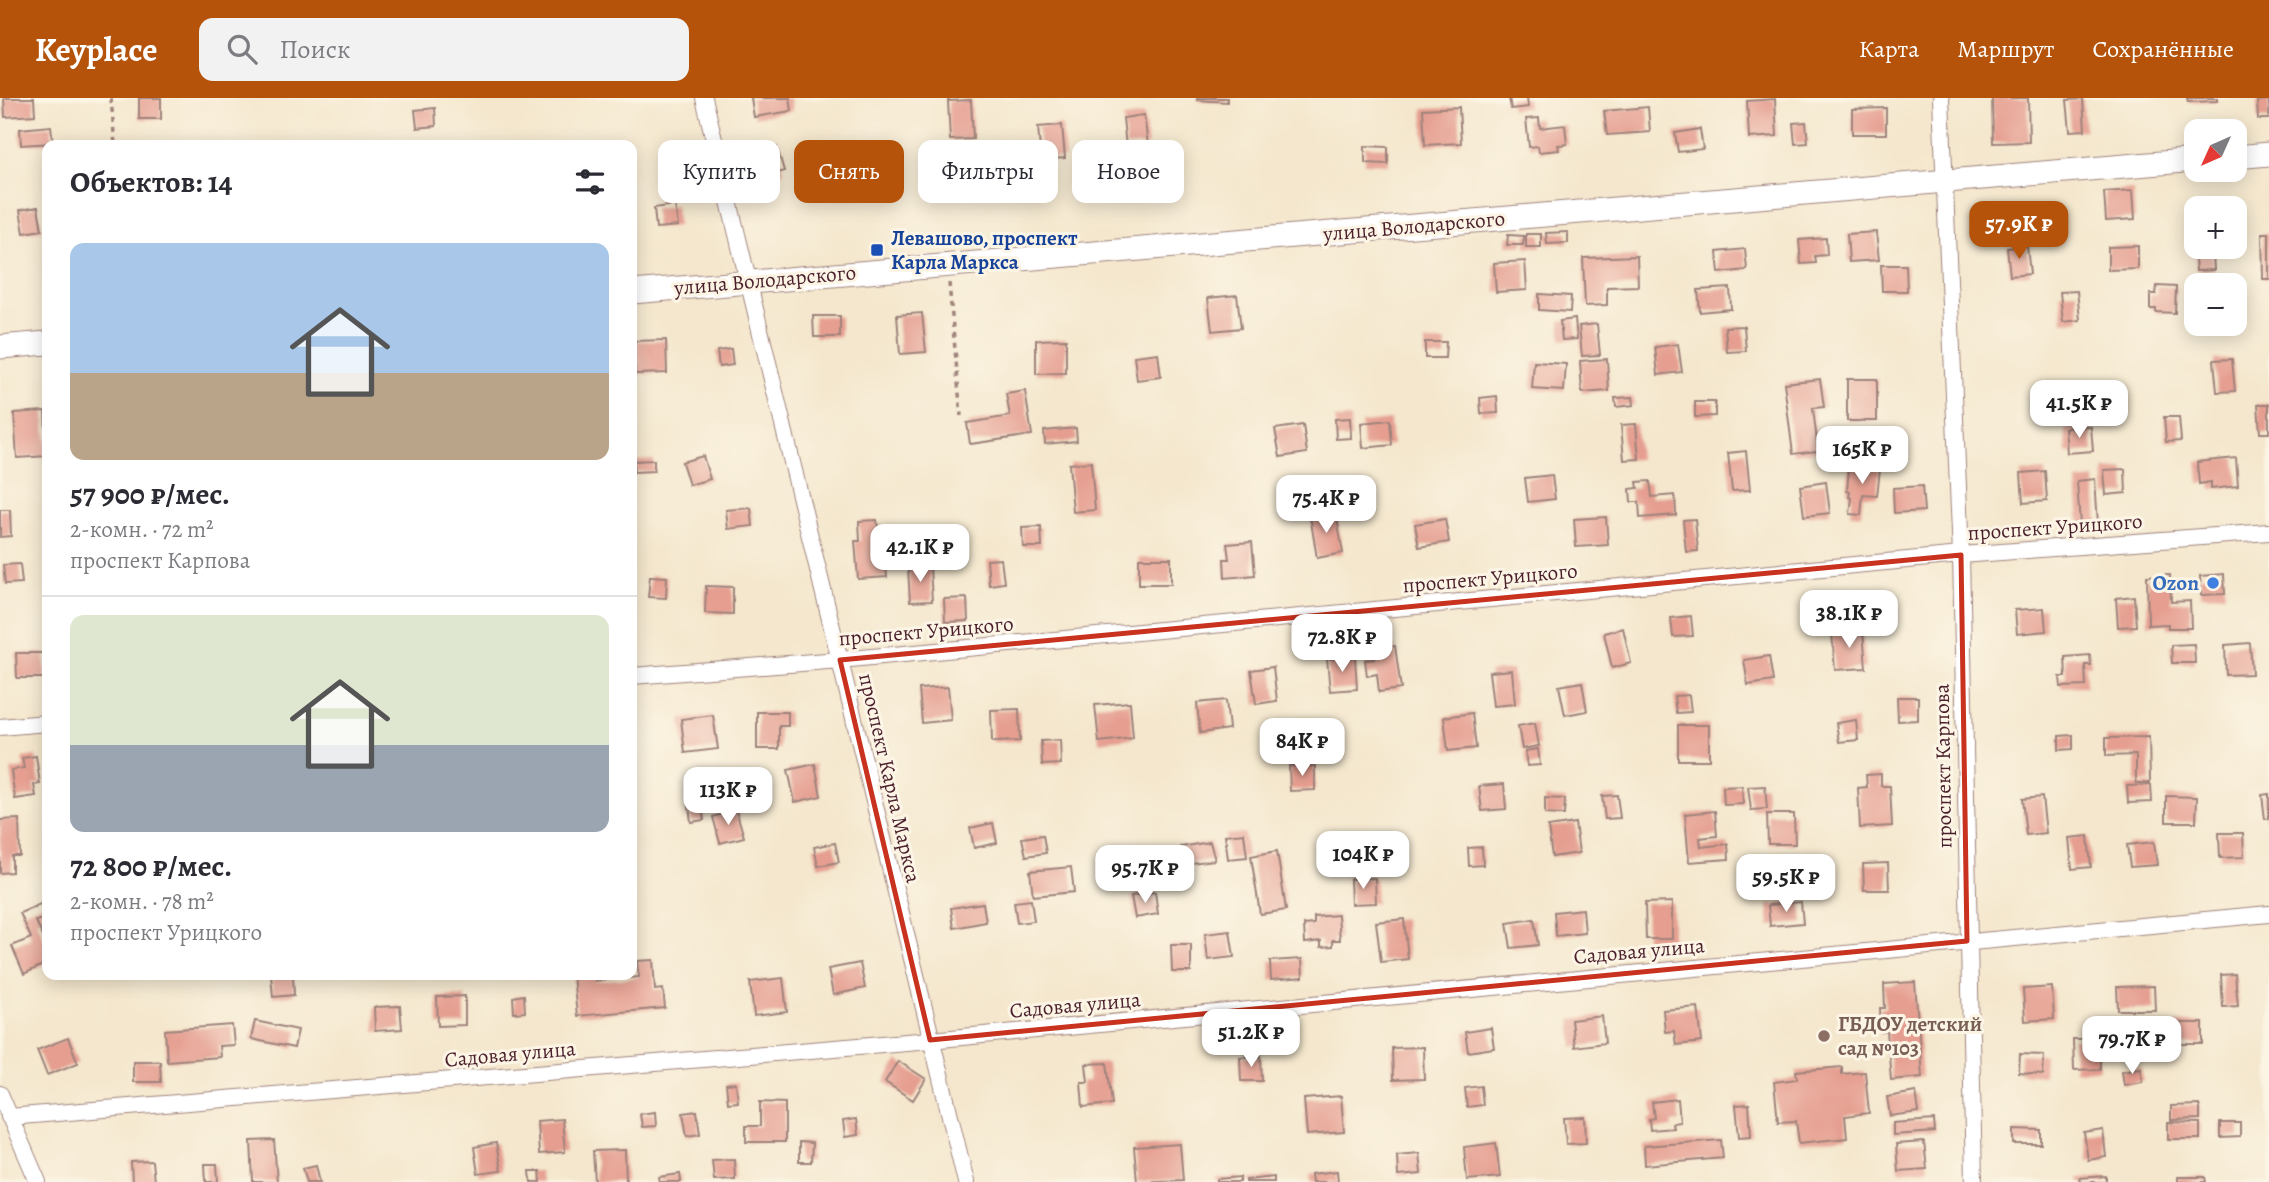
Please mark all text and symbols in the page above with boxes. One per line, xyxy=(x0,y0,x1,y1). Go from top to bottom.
search box xyxy=(199,18,689,81)
text: Keyplace xyxy=(35,27,157,72)
icon: search xyxy=(223,30,261,68)
text: Поиск xyxy=(279,32,351,67)
text: Карта xyxy=(1859,33,1919,65)
text: Маршрут xyxy=(1957,33,2055,65)
text: Сохранённые xyxy=(2093,33,2234,65)
north arrow xyxy=(2184,119,2247,182)
map controls xyxy=(2184,119,2247,336)
chip: Купить xyxy=(658,140,780,203)
chip: Снять xyxy=(794,140,904,203)
chip: Фильтры xyxy=(918,140,1058,203)
chip: Новое xyxy=(1072,140,1184,203)
text: Объектов: 14 xyxy=(70,162,232,202)
icon: filters xyxy=(571,163,609,201)
button: + xyxy=(2184,196,2247,259)
pin: 57.9K ₽ xyxy=(1954,202,2084,261)
street label: улица Володарского xyxy=(1321,204,1506,248)
text: 57.9K ₽ xyxy=(1985,208,2053,239)
place label: Левашово, проспект Карла Маркса xyxy=(891,224,1078,276)
marker: Левашово, проспект Карла Маркса xyxy=(869,242,885,258)
street label: улица Володарского xyxy=(672,258,857,302)
button: − xyxy=(2184,273,2247,336)
icon: home xyxy=(277,289,403,415)
pin: 41.5K ₽ xyxy=(2014,380,2144,440)
text: 41.5K ₽ xyxy=(2046,387,2112,418)
pin: 165K ₽ xyxy=(1805,426,1919,486)
text: 165K ₽ xyxy=(1832,433,1892,464)
text: 57 900 ₽/мес. xyxy=(70,474,230,514)
pin: 75.4K ₽ xyxy=(1261,476,1391,535)
text: 75.4K ₽ xyxy=(1292,482,1360,513)
street label: проспект Урицкого xyxy=(1967,507,2143,547)
text: 2-комн. · 72 m² xyxy=(70,514,214,545)
pin: 42.1K ₽ xyxy=(855,524,985,584)
text: 42.1K ₽ xyxy=(886,531,954,562)
text: проспект Карпова xyxy=(70,545,250,576)
street label: проспект Урицкого xyxy=(1401,556,1579,600)
place label: Ozon xyxy=(2153,569,2199,597)
marker: Ozon xyxy=(2205,575,2221,591)
pin: 38.1K ₽ xyxy=(1784,590,1914,650)
text: 38.1K ₽ xyxy=(1816,597,1882,628)
street label: проспект Урицкого xyxy=(837,609,1015,653)
pin: 72.8K ₽ xyxy=(1277,614,1407,674)
text: 72.8K ₽ xyxy=(1307,621,1377,652)
icon: home xyxy=(277,661,403,787)
street label: проспект Карла Маркса xyxy=(852,671,928,886)
street label: проспект Карпова xyxy=(1928,683,1958,849)
pin: 84K ₽ xyxy=(1253,718,1351,778)
text: 84K ₽ xyxy=(1276,725,1328,756)
pin: 113K ₽ xyxy=(671,768,785,827)
text: 113K ₽ xyxy=(699,774,757,805)
pin: 104K ₽ xyxy=(1306,832,1420,891)
text: 104K ₽ xyxy=(1332,838,1394,869)
text: 72 800 ₽/мес. xyxy=(70,846,232,886)
pin: 95.7K ₽ xyxy=(1080,846,1210,905)
text: 95.7K ₽ xyxy=(1111,852,1179,883)
pin: 59.5K ₽ xyxy=(1721,854,1851,914)
text: 59.5K ₽ xyxy=(1752,861,1820,892)
text: 2-комн. · 78 m² xyxy=(70,886,214,917)
text: проспект Урицкого xyxy=(70,917,262,948)
street label: Садовая улица xyxy=(1572,931,1706,971)
street label: Садовая улица xyxy=(1008,985,1142,1025)
pin: 51.2K ₽ xyxy=(1186,1010,1316,1069)
place label: ГБДОУ детский сад №103 xyxy=(1838,1010,1982,1062)
text: 51.2K ₽ xyxy=(1218,1016,1284,1047)
pin: 79.7K ₽ xyxy=(2067,1016,2197,1076)
text: 79.7K ₽ xyxy=(2098,1023,2166,1054)
marker: ГБДОУ детский сад №103 xyxy=(1816,1028,1832,1044)
street label: Садовая улица xyxy=(443,1034,577,1074)

